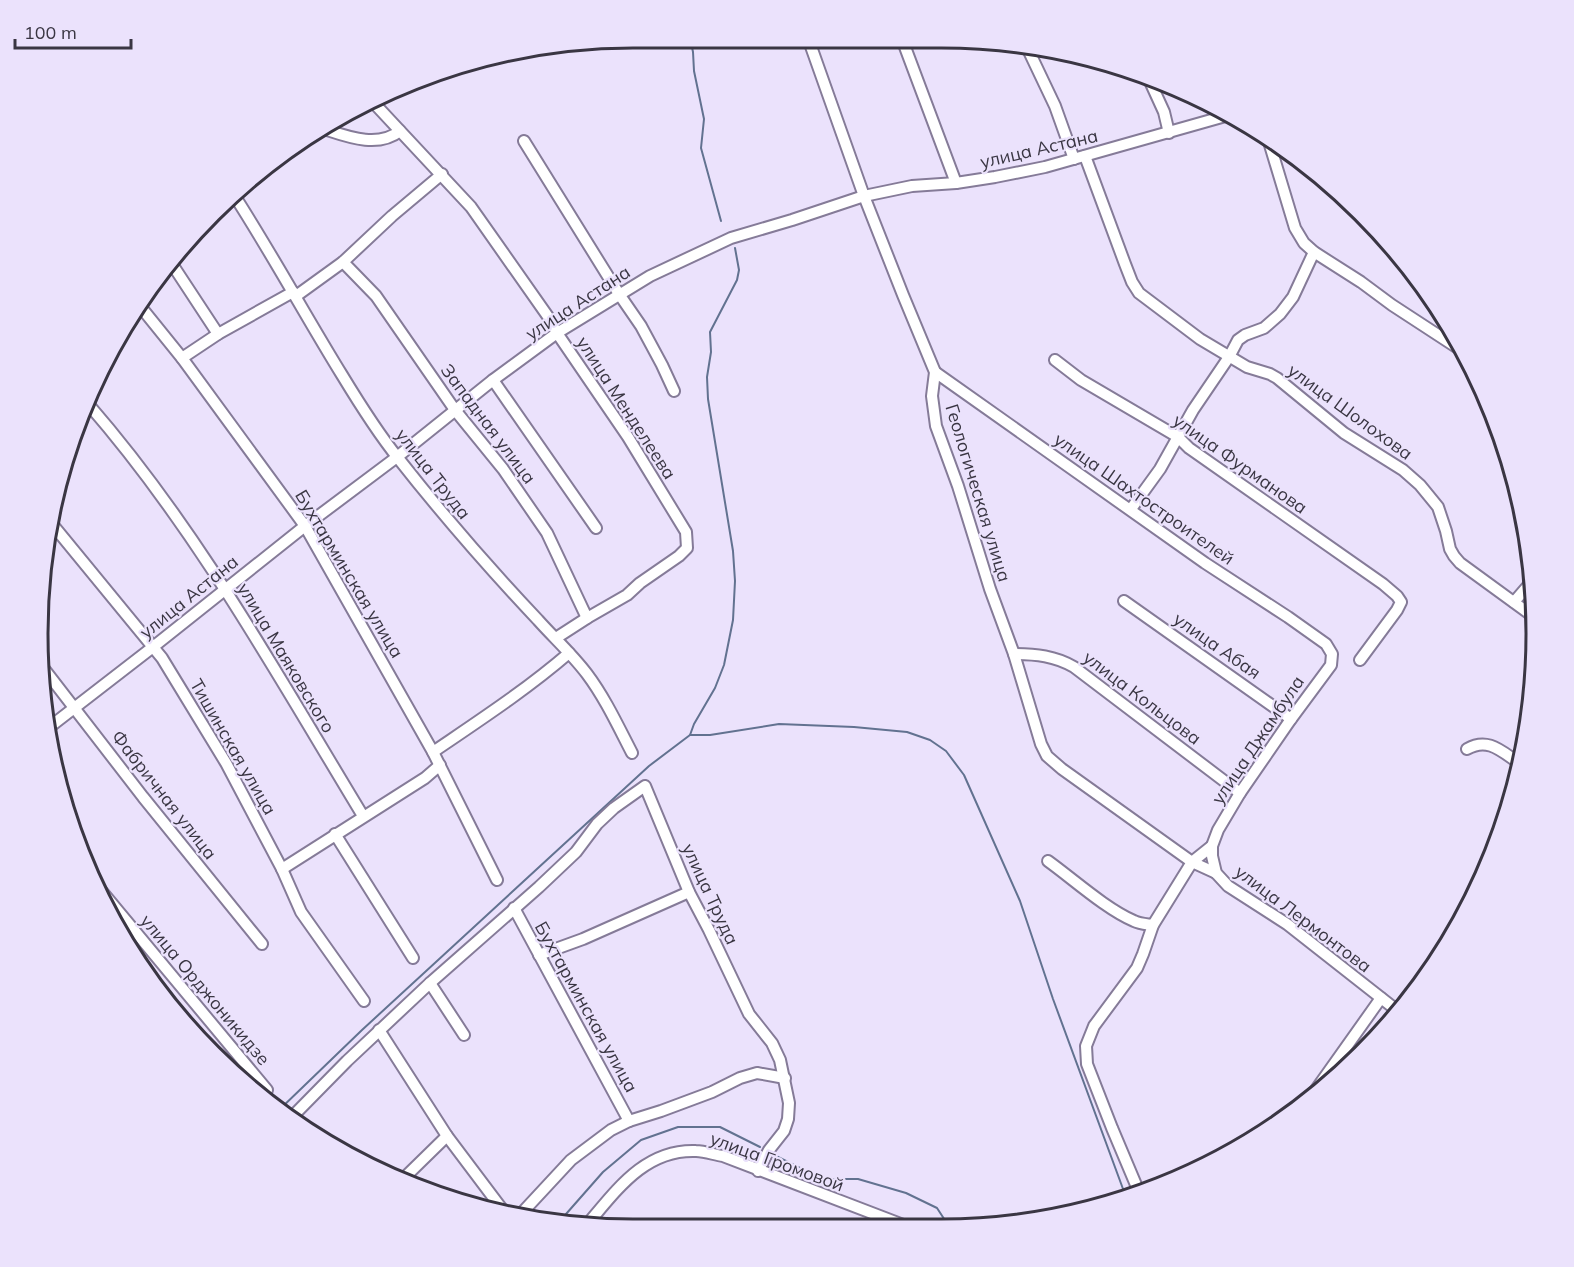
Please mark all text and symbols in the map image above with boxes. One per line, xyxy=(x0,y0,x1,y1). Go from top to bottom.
scale bar xyxy=(15,12,130,50)
text: 100 m xyxy=(24,21,77,44)
street label: улица Астана xyxy=(978,124,1100,173)
street label: улица Астана xyxy=(521,260,634,345)
street label: улица Менделеева xyxy=(572,332,681,484)
street label: Западная улица xyxy=(436,359,541,488)
street label: улица Шолохова xyxy=(1283,359,1417,465)
street label: Геологическая улица xyxy=(940,401,1016,585)
street label: улица Фурманова xyxy=(1169,409,1312,519)
street label: улица Труда xyxy=(391,424,476,524)
street label: улица Шахтостроителей xyxy=(1050,428,1239,570)
street label: Бухтарминская улица xyxy=(290,485,409,662)
street label: улица Астана xyxy=(135,550,243,643)
street label: улица Маяковского xyxy=(232,578,340,737)
street label: улица Абая xyxy=(1169,607,1265,684)
street label: улица Кольцова xyxy=(1079,646,1206,750)
street label: улица Джамбула xyxy=(1206,671,1309,808)
street label: Тишинская улица xyxy=(185,675,282,819)
street label: Фабричная улица xyxy=(107,725,222,864)
street label: улица Труда xyxy=(677,840,744,948)
street label: улица Лермонтова xyxy=(1231,860,1376,977)
street label: улица Орджоникидзе xyxy=(136,910,275,1070)
street label: Бухтарминская улица xyxy=(530,917,643,1096)
street label: улица Громовой xyxy=(707,1127,847,1196)

